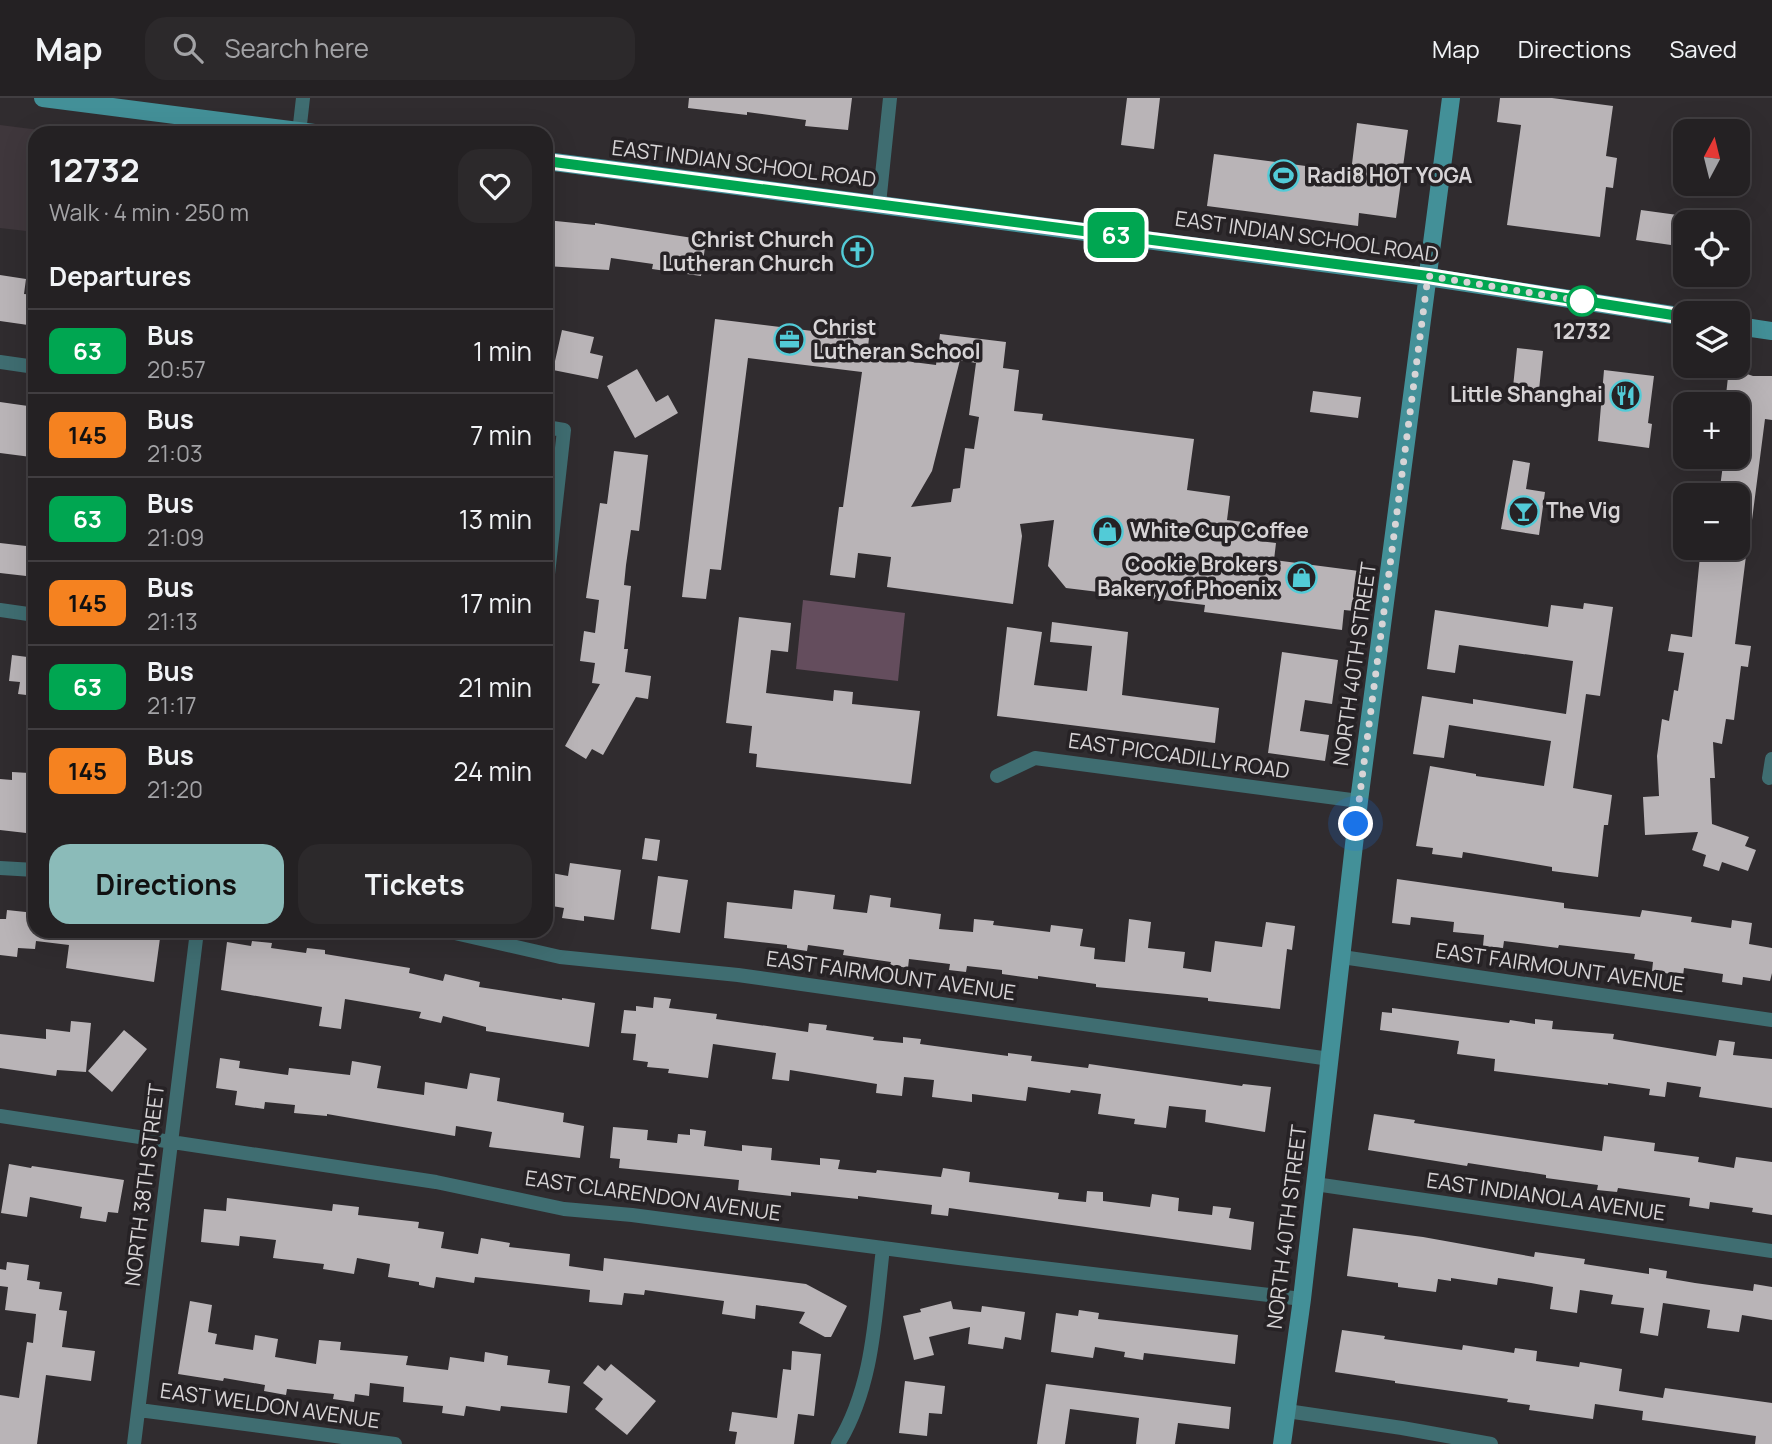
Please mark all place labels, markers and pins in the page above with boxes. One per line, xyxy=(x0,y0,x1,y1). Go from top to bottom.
sports icon: Radi8 HOT YOGA xyxy=(1267,159,1301,193)
place label: Radi8 HOT YOGA xyxy=(1307,161,1472,189)
place label: Christ Church Lutheran Church xyxy=(662,225,834,277)
church icon: Christ Church Lutheran Church xyxy=(840,235,874,269)
marker: 12732 xyxy=(1567,286,1597,316)
place label: Christ Lutheran School xyxy=(813,313,981,365)
place label: 12732 xyxy=(1553,317,1611,345)
office icon: Christ Lutheran School xyxy=(773,323,807,357)
restaurant icon: Little Shanghai xyxy=(1609,378,1643,412)
place label: Little Shanghai xyxy=(1450,380,1603,408)
bar icon: The Vig xyxy=(1506,494,1540,528)
place label: The Vig xyxy=(1546,496,1621,524)
shop icon: White Cup Coffee xyxy=(1090,514,1124,548)
place label: White Cup Coffee xyxy=(1130,516,1309,544)
place label: Cookie Brokers Bakery of Phoenix xyxy=(1097,550,1278,602)
shop icon: Cookie Brokers Bakery of Phoenix xyxy=(1284,560,1318,594)

